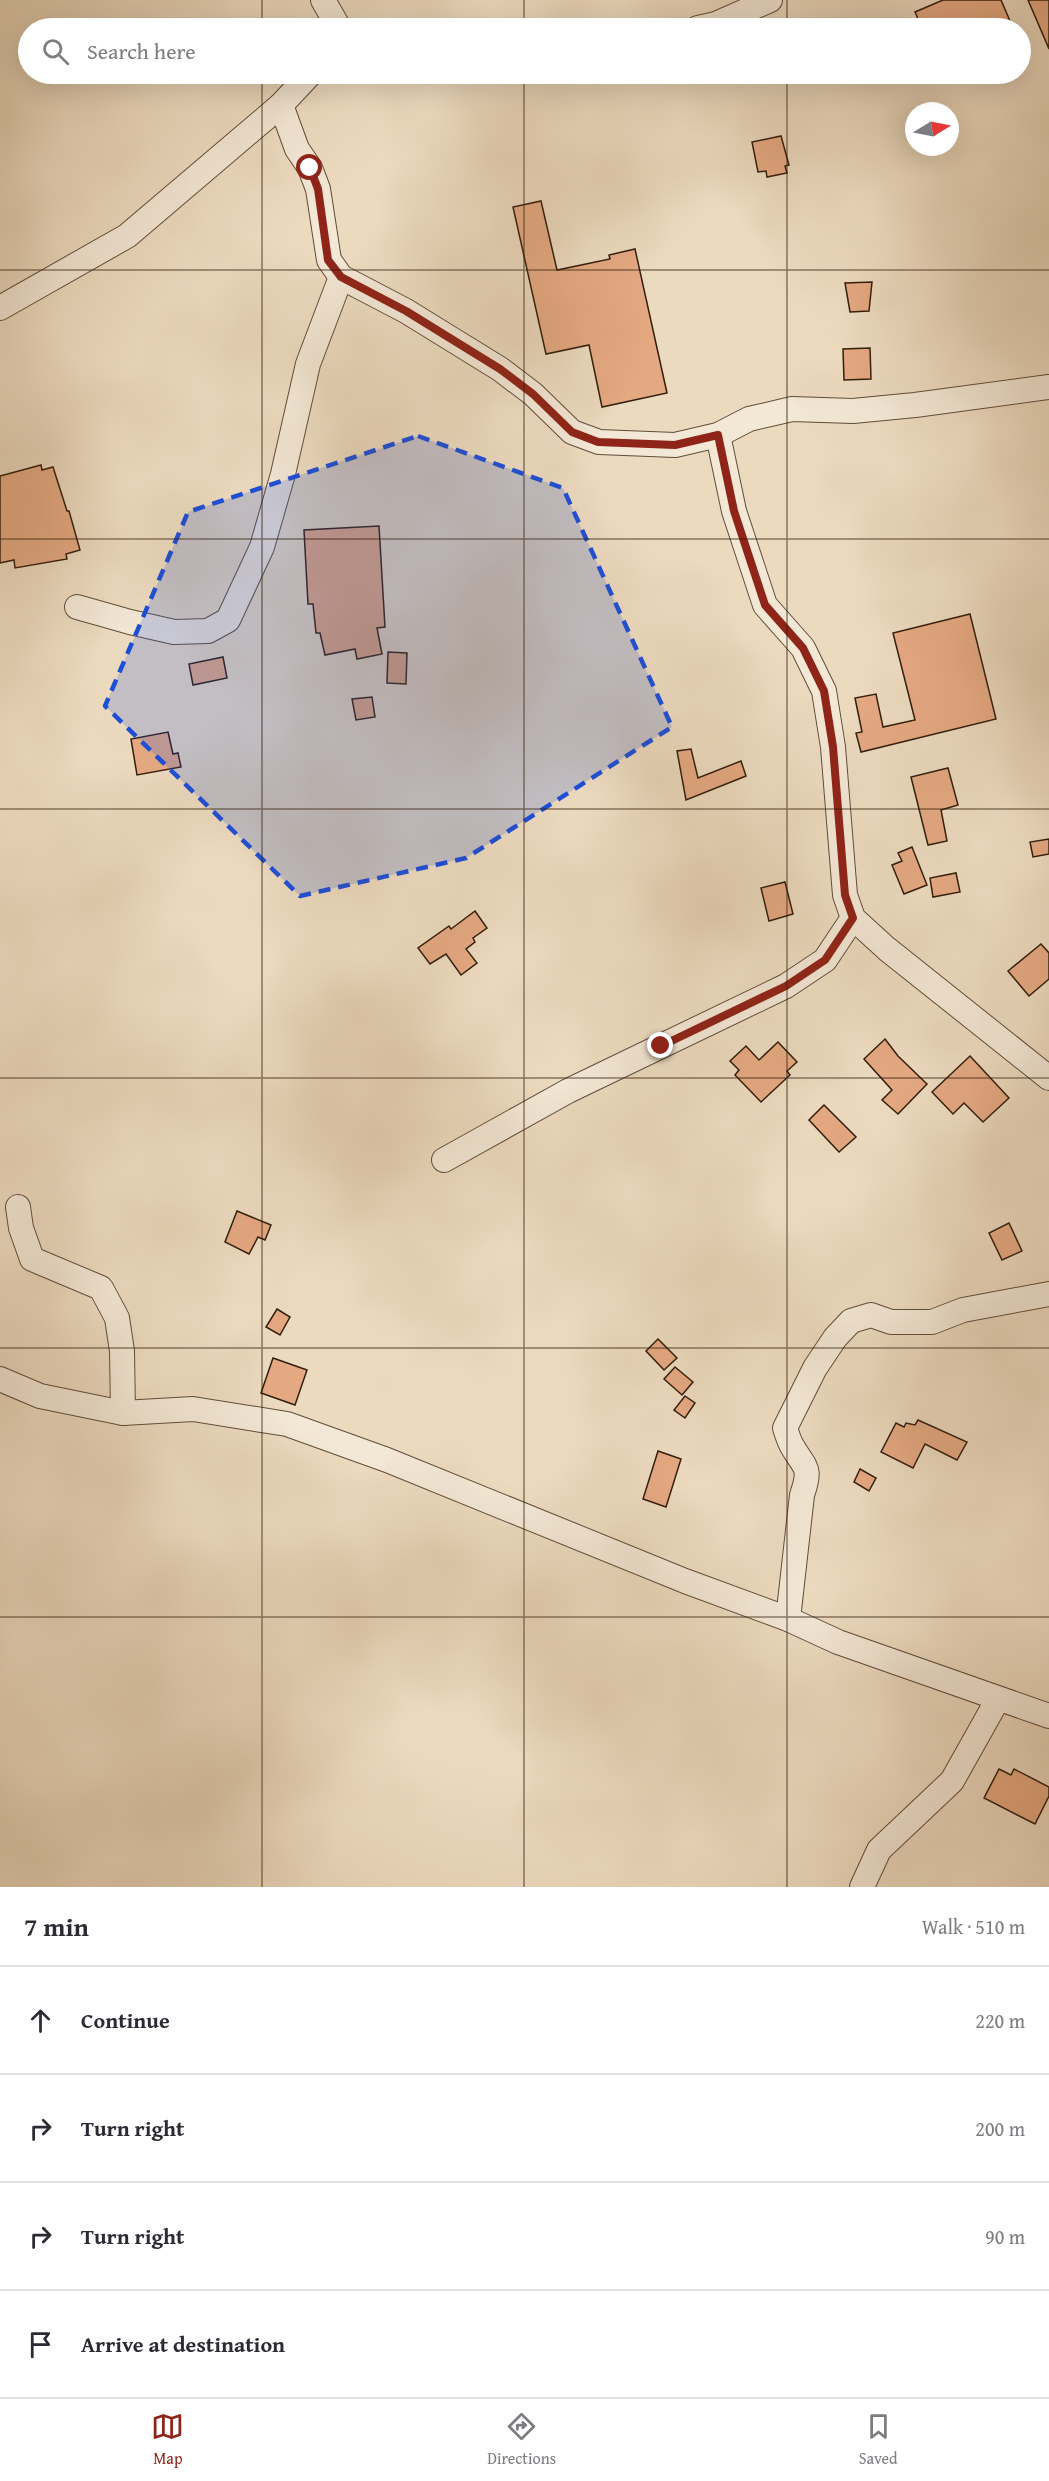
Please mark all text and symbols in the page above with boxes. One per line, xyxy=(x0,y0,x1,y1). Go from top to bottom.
search box xyxy=(18,18,1031,84)
icon: search xyxy=(39,35,72,68)
text: Search here xyxy=(87,35,196,67)
north arrow xyxy=(905,102,959,156)
route start xyxy=(296,154,322,180)
route end xyxy=(647,1032,673,1058)
text: 7 min xyxy=(24,1907,89,1946)
text: Walk · 510 m xyxy=(922,1912,1025,1941)
icon: ahead xyxy=(24,2004,57,2037)
text: Continue xyxy=(81,2004,170,2036)
text: 220 m xyxy=(975,2006,1025,2035)
icon: right xyxy=(24,2112,57,2145)
text: Turn right xyxy=(81,2112,184,2144)
text: 200 m xyxy=(975,2114,1025,2143)
icon: right xyxy=(24,2220,57,2253)
text: Turn right xyxy=(81,2220,184,2252)
text: 90 m xyxy=(985,2222,1025,2251)
icon: arrive xyxy=(24,2328,57,2361)
text: Arrive at destination xyxy=(81,2328,285,2360)
tab: Map xyxy=(151,2410,184,2470)
tab: Directions xyxy=(487,2410,556,2470)
tab: Saved xyxy=(859,2410,898,2470)

